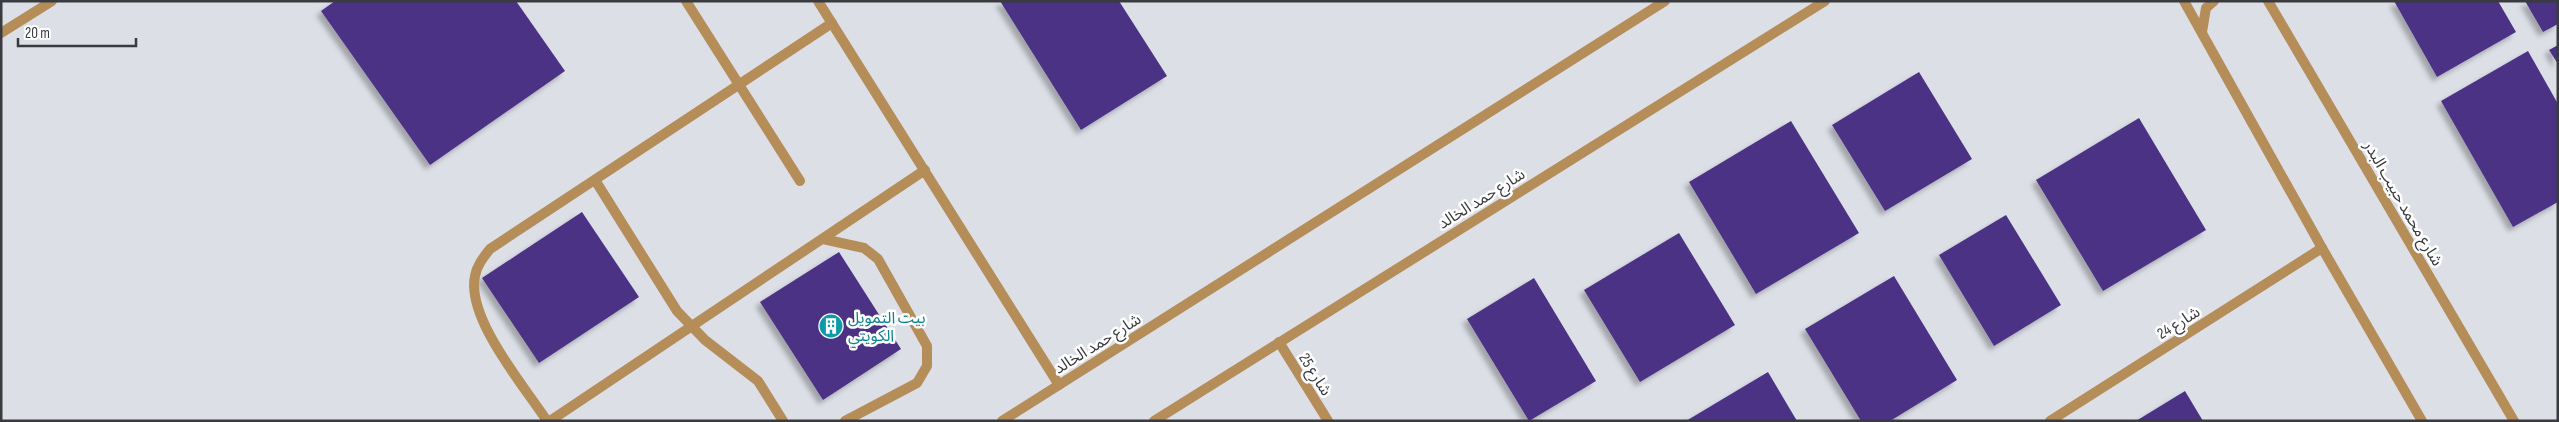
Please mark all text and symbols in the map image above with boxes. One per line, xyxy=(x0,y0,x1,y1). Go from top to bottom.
scale bar xyxy=(18,15,135,47)
text: 20 m xyxy=(25,24,50,43)
street label: شارع محمد حبيب البدر xyxy=(2357,137,2446,271)
street label: شارع حمد الخالد xyxy=(1435,165,1530,235)
street label: شارع 24 xyxy=(2154,303,2205,345)
place label: بيت التمويل الكويتي xyxy=(848,309,926,348)
street label: شارع حمد الخالد xyxy=(1051,310,1146,380)
building icon: بيت التمويل الكويتي xyxy=(818,313,844,339)
street label: شارع 25 xyxy=(1293,350,1335,401)

